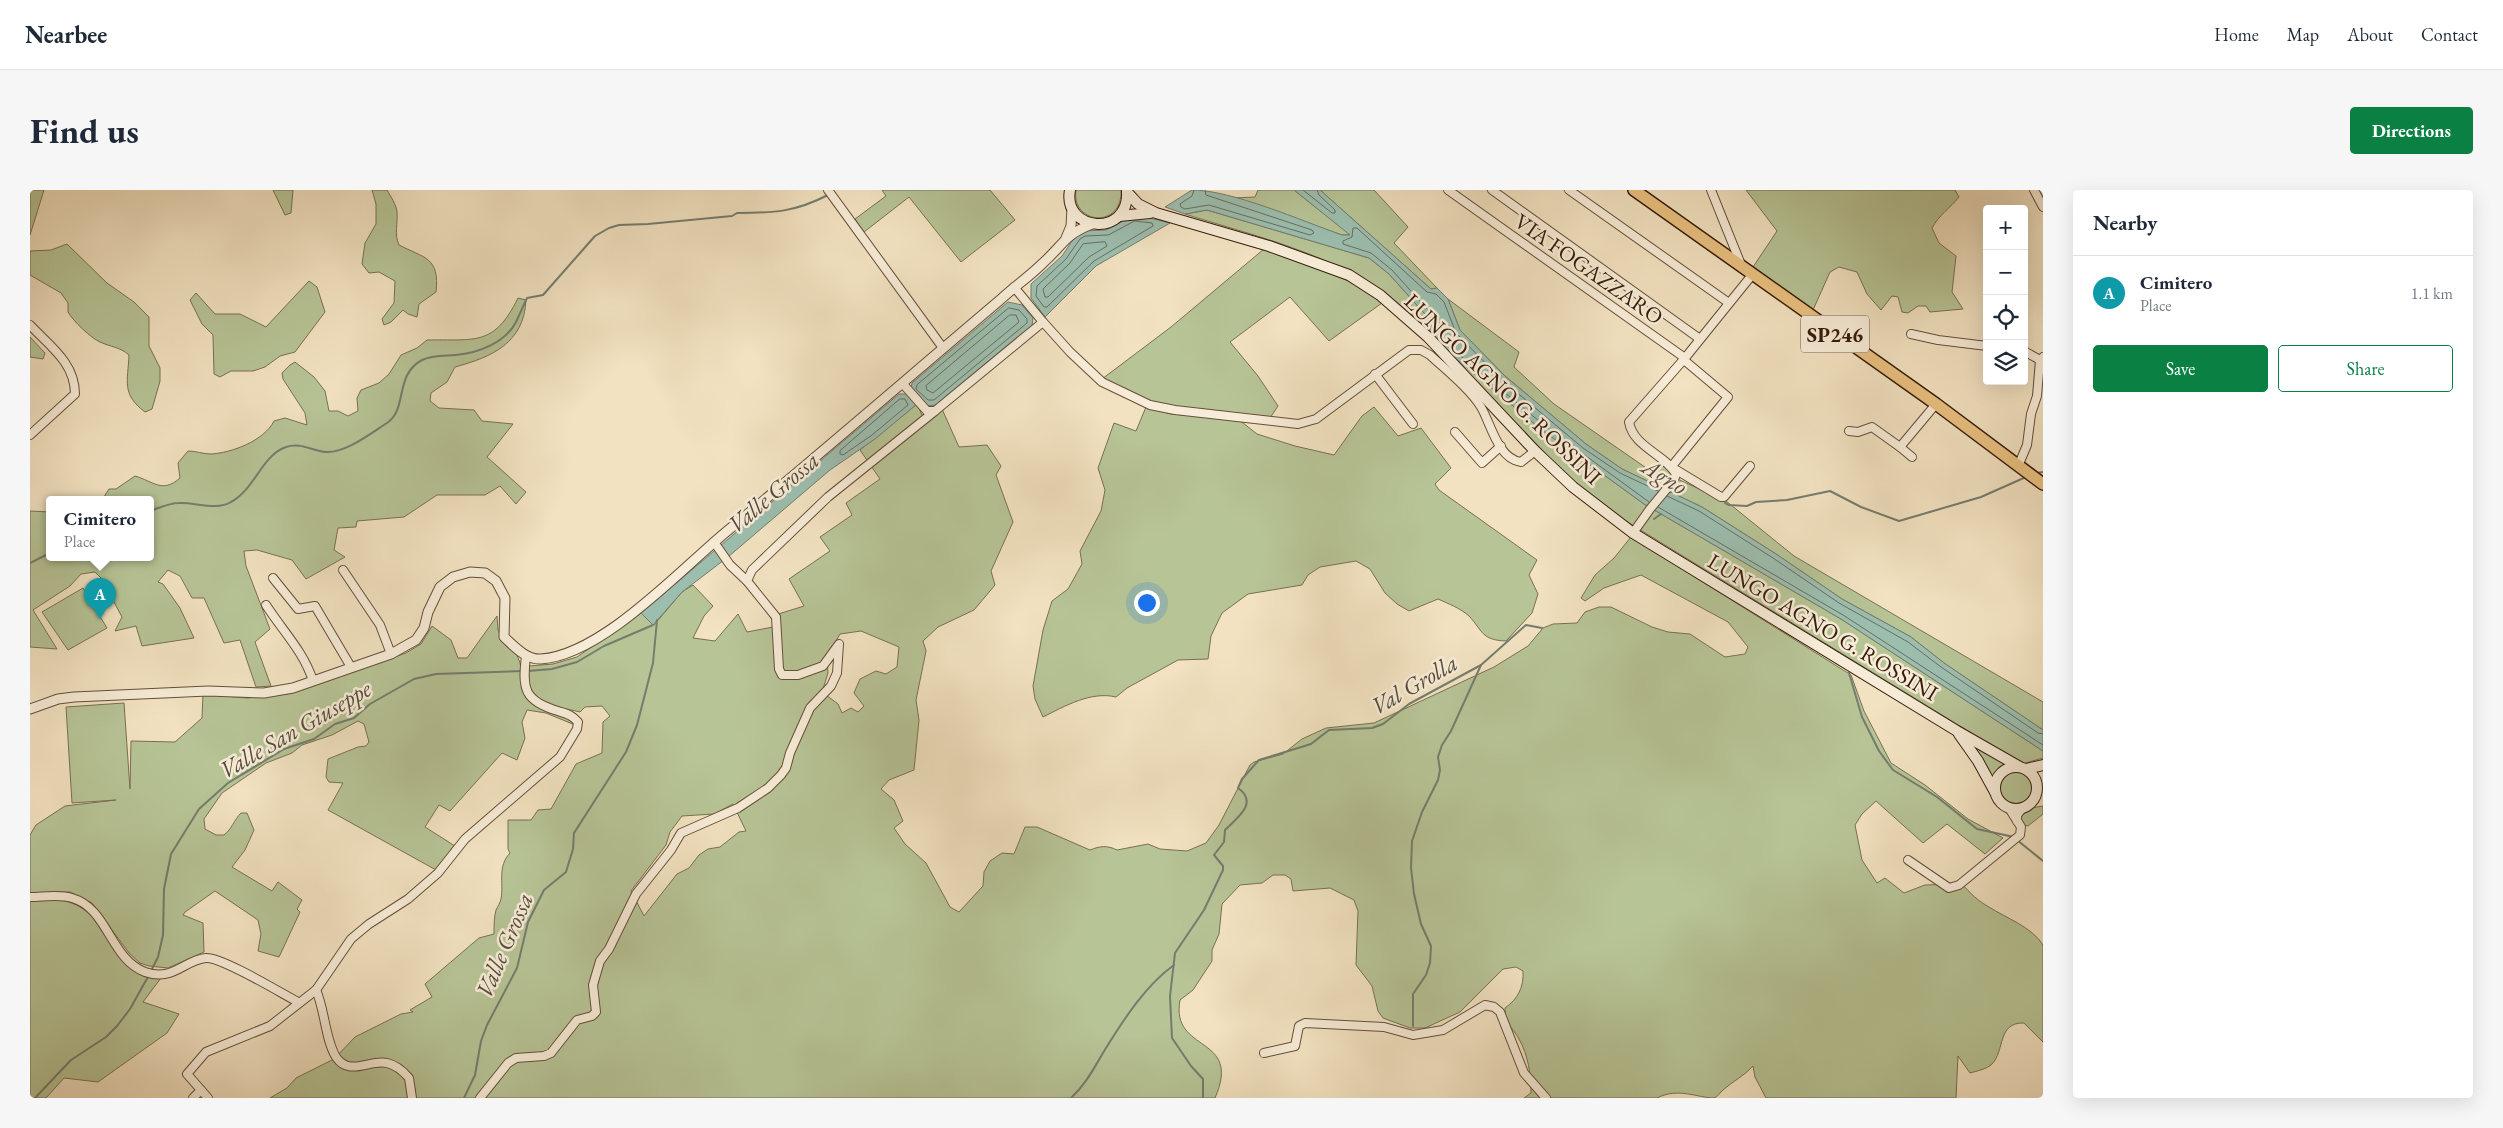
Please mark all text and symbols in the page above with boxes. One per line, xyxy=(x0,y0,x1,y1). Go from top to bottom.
text: Nearbee xyxy=(25,19,107,50)
text: Home xyxy=(2214,23,2259,46)
text: Map xyxy=(2287,23,2319,46)
text: About xyxy=(2347,23,2393,46)
text: Contact xyxy=(2421,23,2478,46)
button: Directions xyxy=(2350,107,2473,154)
text: Find us xyxy=(30,108,139,153)
map controls xyxy=(1983,205,2028,385)
button: + xyxy=(1983,205,2028,250)
street label: VIA FOGAZZARO xyxy=(1509,207,1669,331)
text: Nearby xyxy=(2093,209,2157,236)
button: − xyxy=(1983,250,2028,295)
text: Cimitero xyxy=(2140,270,2212,295)
text: A xyxy=(2103,283,2115,304)
text: 1.1 km xyxy=(2411,283,2453,304)
street label: LUNGO AGNO G. ROSSINI xyxy=(1398,287,1608,491)
button: locate xyxy=(1983,295,2028,340)
text: Place xyxy=(2140,295,2172,316)
road number: SP246 xyxy=(1801,316,1869,352)
button: layers xyxy=(1983,340,2028,385)
button: Save xyxy=(2093,345,2268,392)
button: Share xyxy=(2278,345,2453,392)
water label: Valle Grossa xyxy=(721,445,825,539)
water label: Agno xyxy=(1635,449,1693,502)
popup xyxy=(46,496,154,561)
text: Cimitero xyxy=(64,506,136,531)
text: Place xyxy=(64,531,95,552)
street label: LUNGO AGNO G. ROSSINI xyxy=(1702,547,1944,708)
pin: A xyxy=(84,578,116,619)
your location xyxy=(1134,590,1160,616)
water label: Val Grolla xyxy=(1365,647,1463,721)
water label: Valle San Giuseppe xyxy=(213,673,377,785)
water label: Valle Grossa xyxy=(468,888,540,1002)

